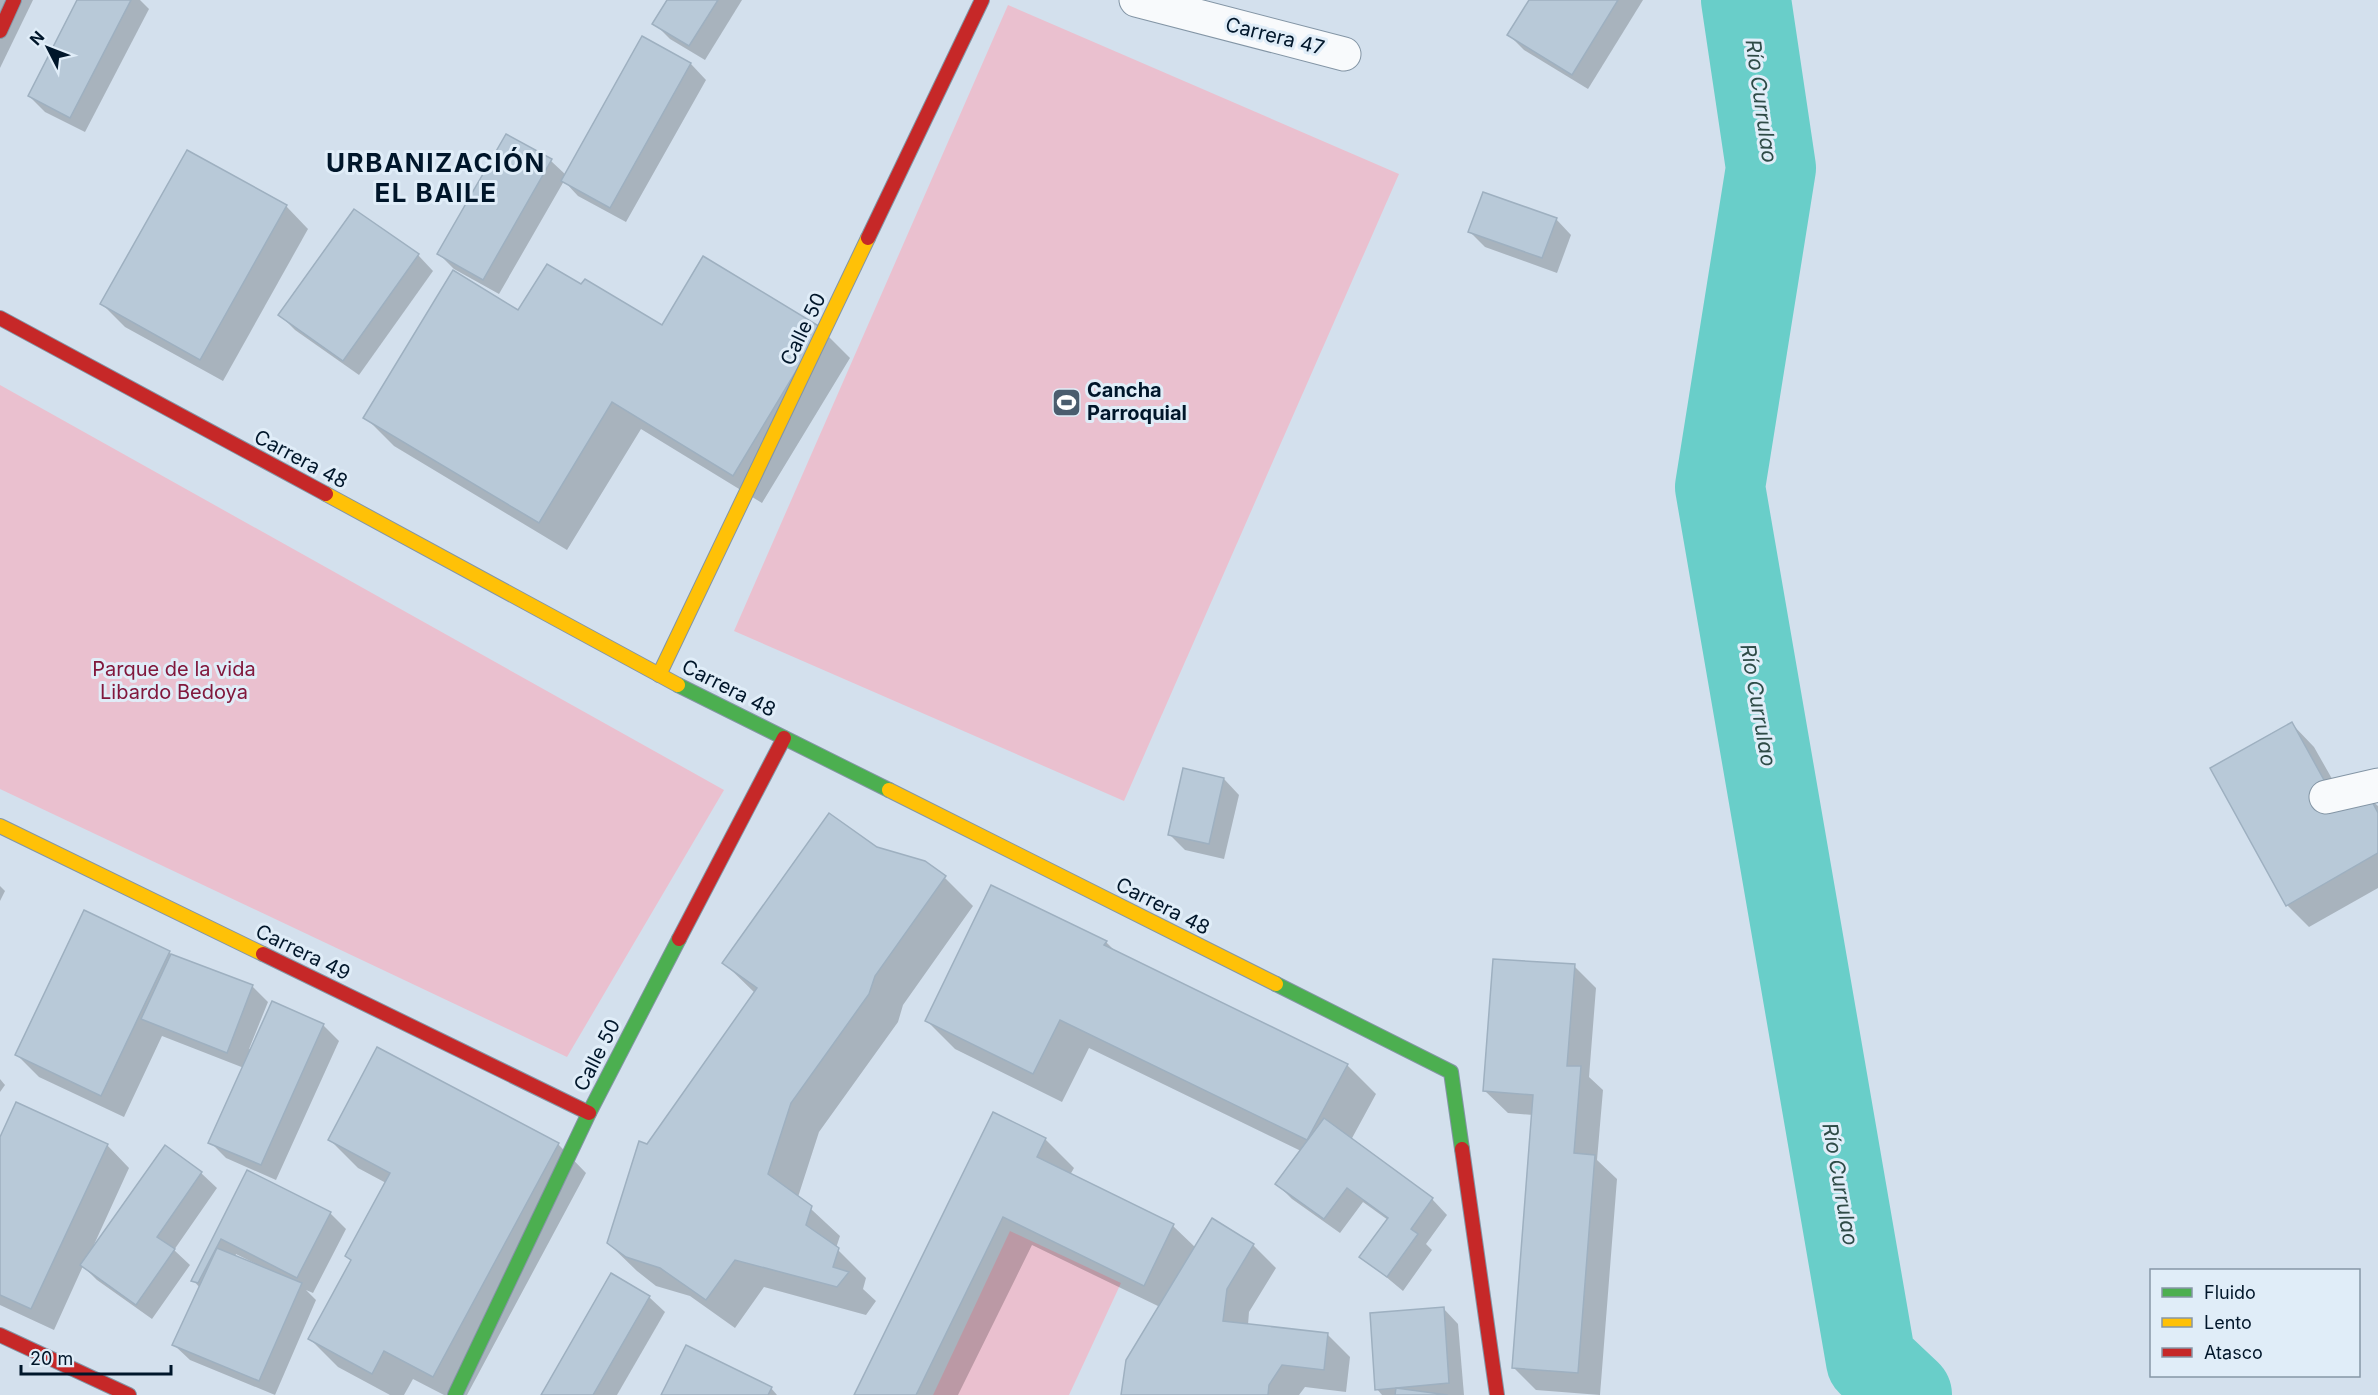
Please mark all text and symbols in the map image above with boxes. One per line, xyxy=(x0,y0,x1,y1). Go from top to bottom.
street label: Carrera 47 xyxy=(1223,12,1327,60)
north arrow xyxy=(18,18,78,78)
text: N xyxy=(25,27,48,49)
water label: Río Currulao xyxy=(1740,38,1783,164)
district label: URBANIZACIÓN EL BAILE xyxy=(326,147,546,208)
street label: Calle 50 xyxy=(775,289,831,369)
place label: Cancha Parroquial xyxy=(1087,378,1187,425)
sports icon: Cancha Parroquial xyxy=(1050,386,1082,418)
street label: Carrera 48 xyxy=(250,424,352,494)
water label: Río Currulao xyxy=(1735,642,1782,768)
street label: Carrera 48 xyxy=(678,654,780,722)
park label: Parque de la vida Libardo Bedoya xyxy=(92,657,256,704)
street label: Carrera 48 xyxy=(1112,872,1214,940)
street label: Carrera 49 xyxy=(252,919,354,985)
street label: Calle 50 xyxy=(569,1015,625,1095)
water label: Río Currulao xyxy=(1817,1121,1864,1247)
legend xyxy=(2150,1269,2360,1377)
text: Fluido xyxy=(2204,1282,2256,1303)
text: Lento xyxy=(2204,1312,2252,1333)
scale bar xyxy=(21,1338,171,1376)
text: Atasco xyxy=(2204,1342,2263,1363)
text: 20 m xyxy=(30,1348,73,1369)

